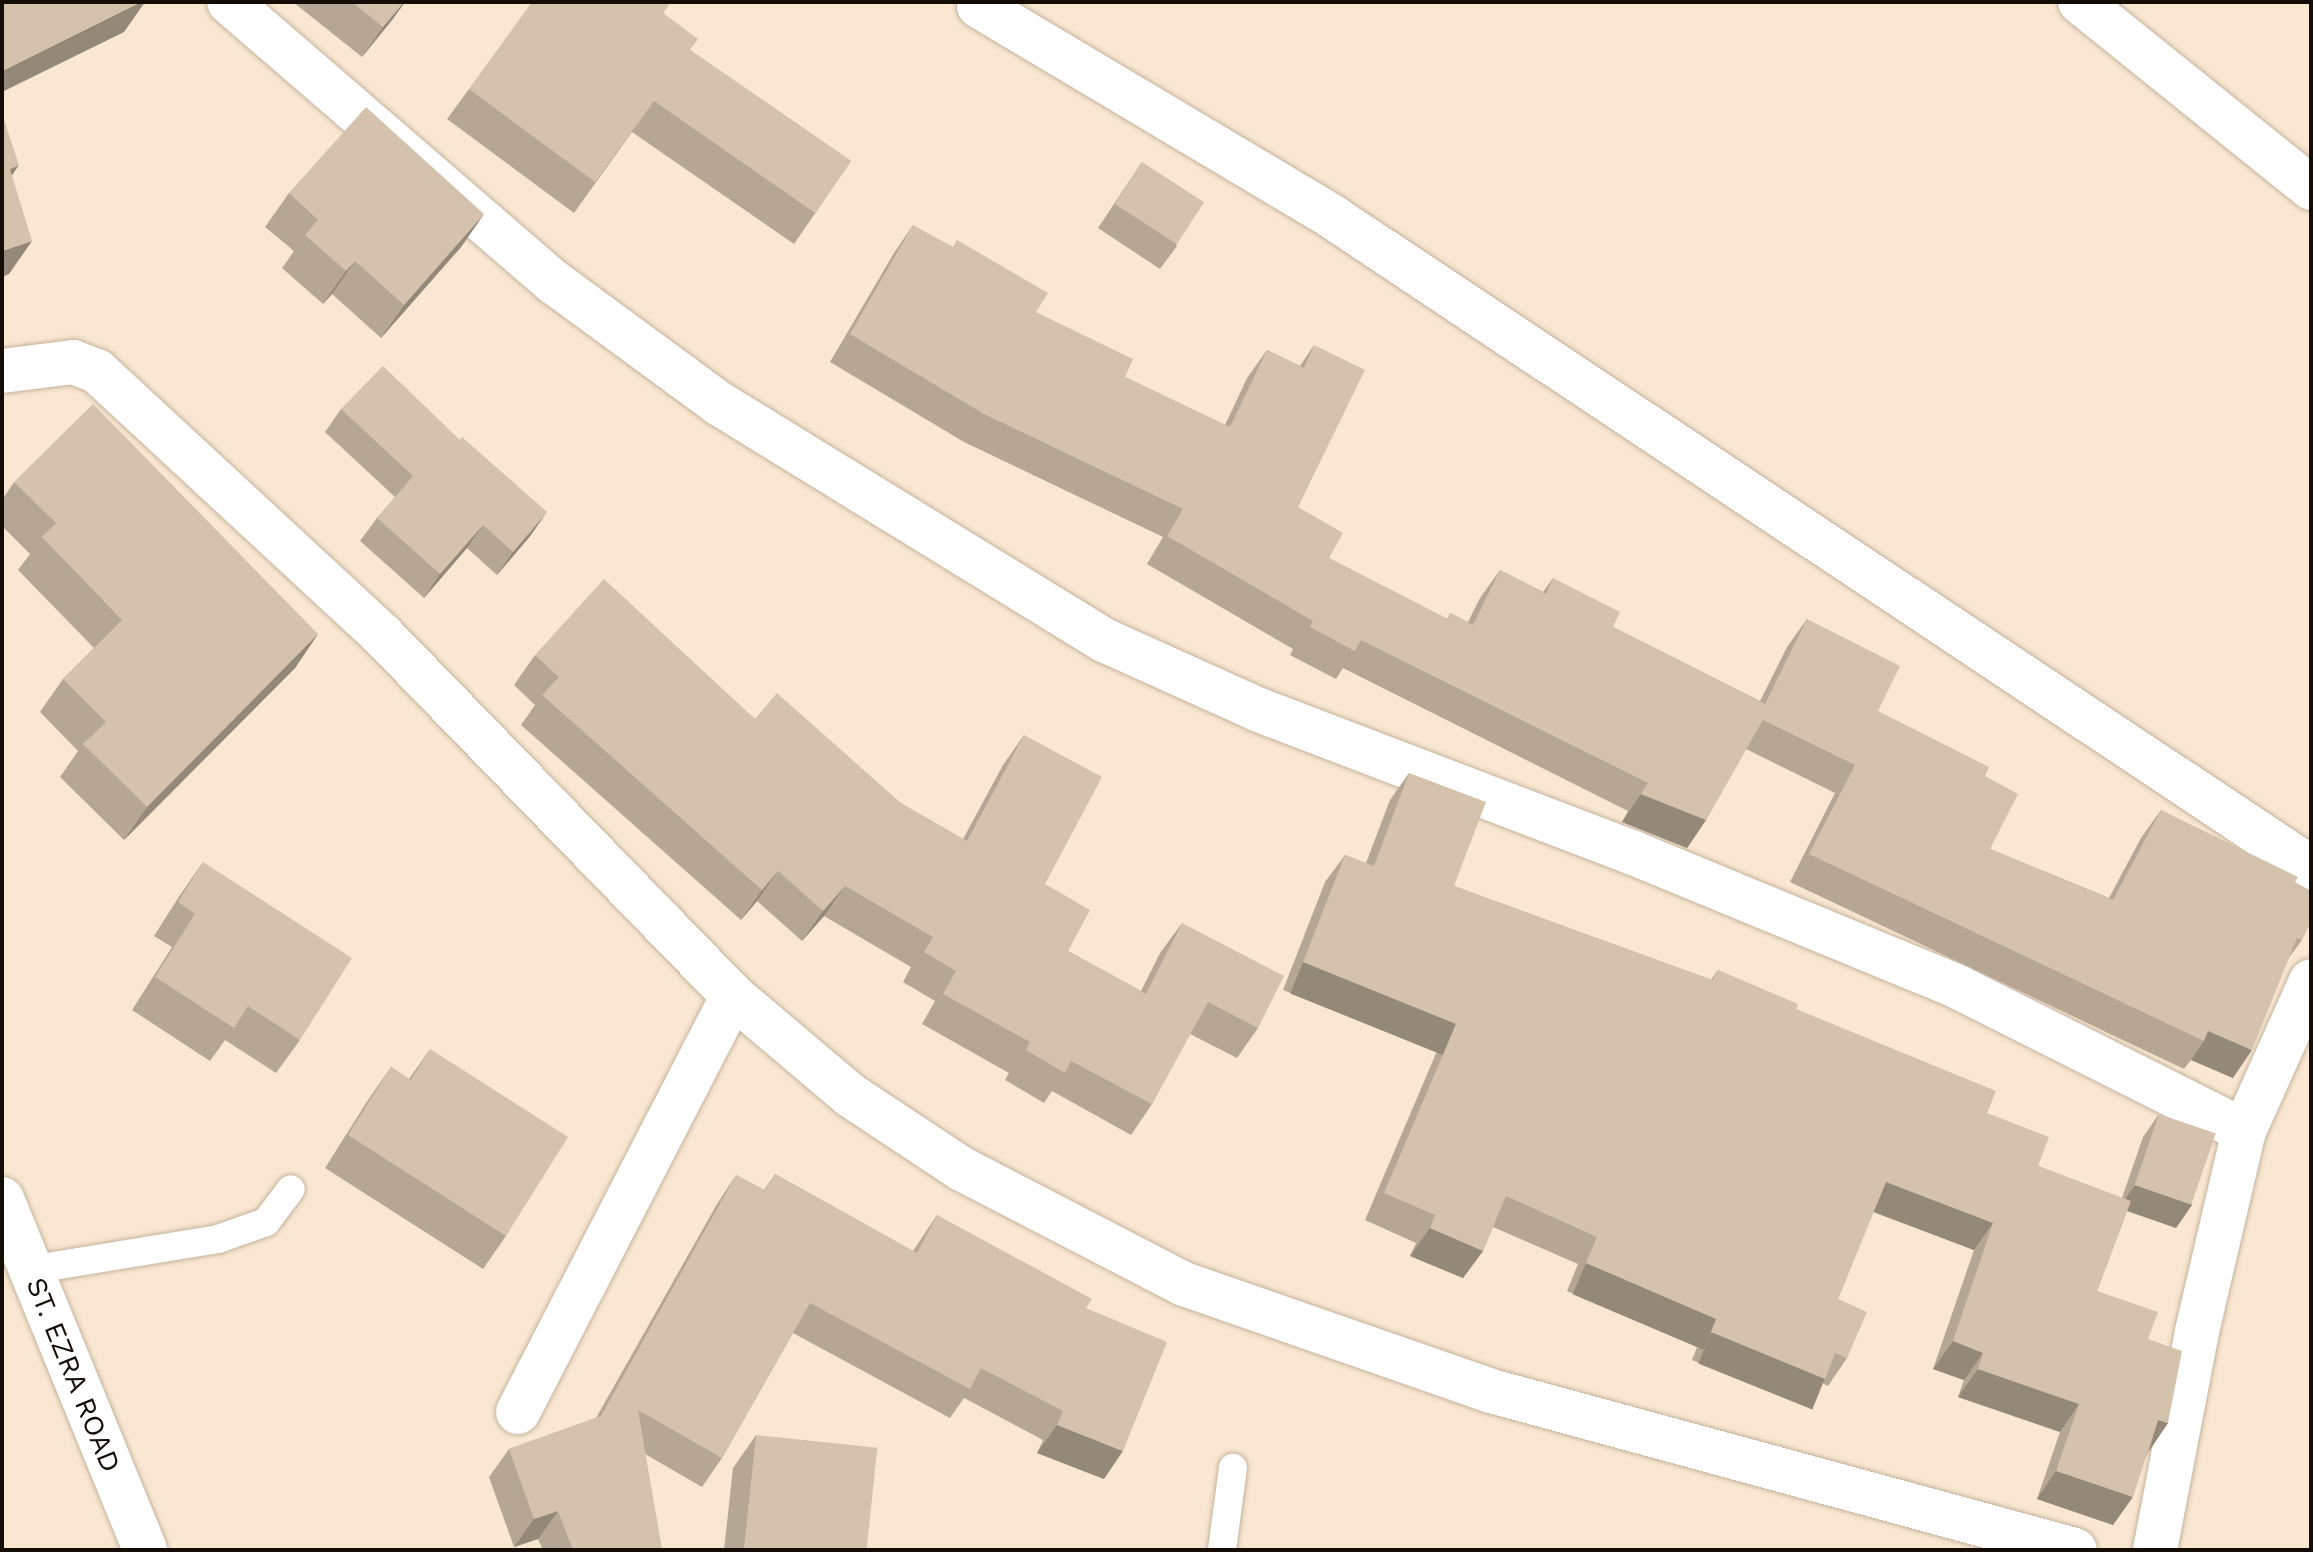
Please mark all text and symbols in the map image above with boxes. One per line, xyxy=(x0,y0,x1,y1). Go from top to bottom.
street label: ST. EZRA ROAD xyxy=(18,1272,128,1478)

